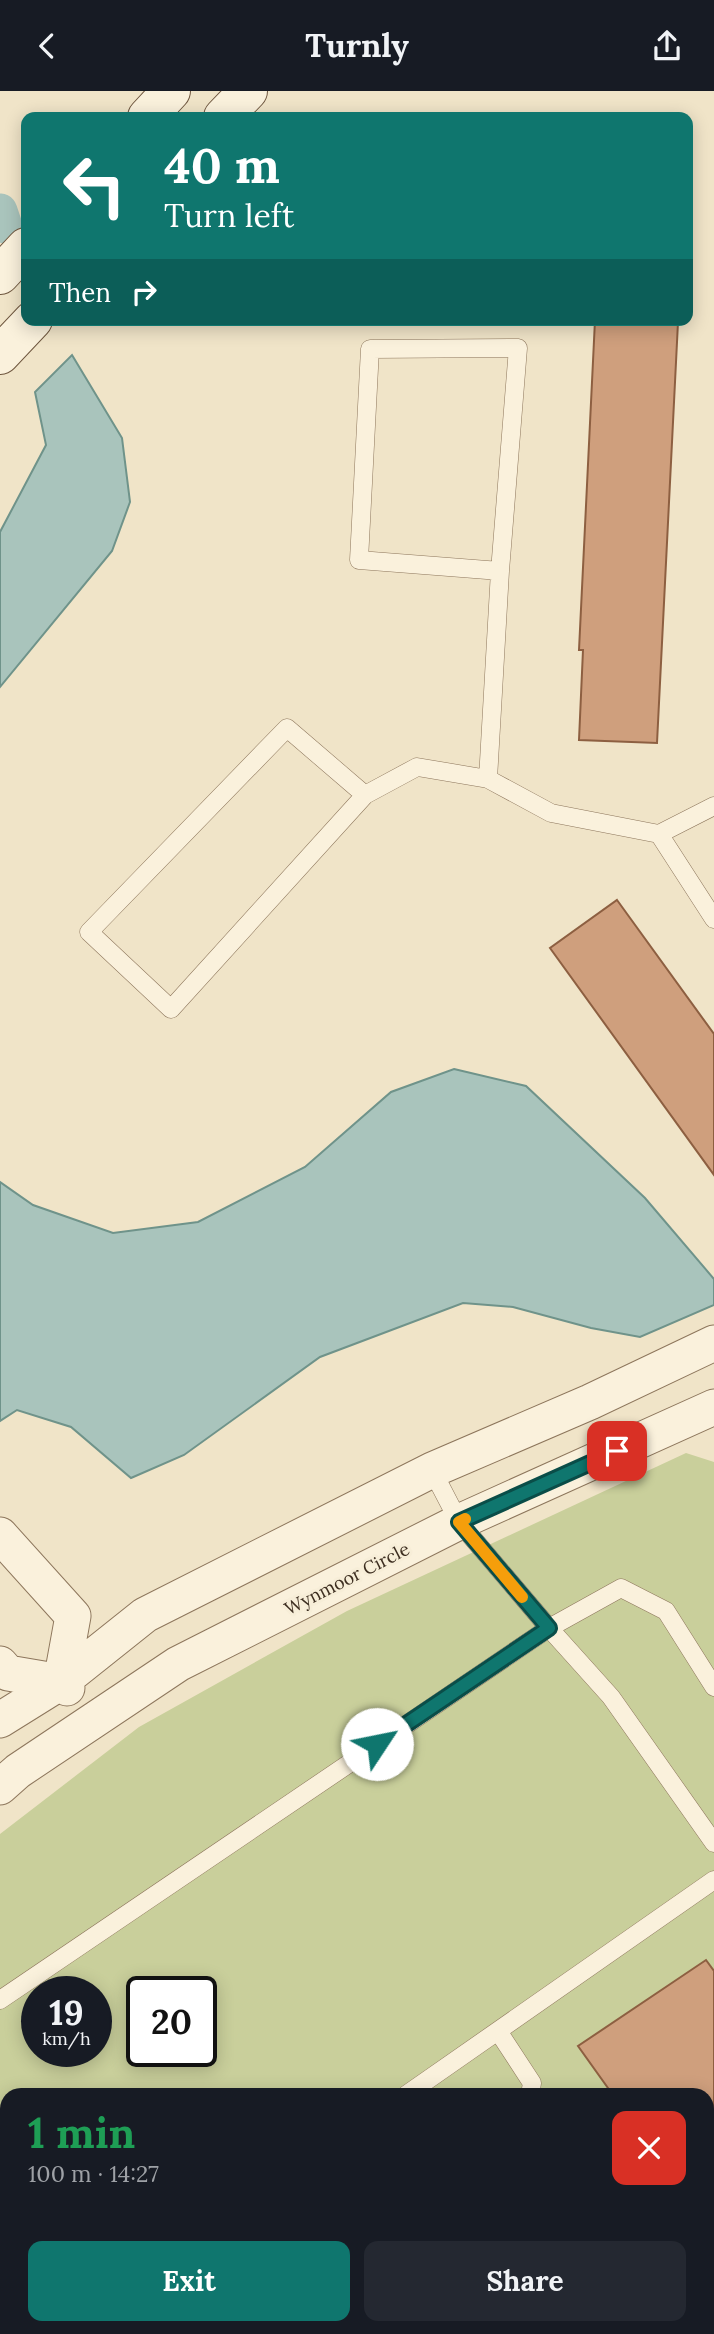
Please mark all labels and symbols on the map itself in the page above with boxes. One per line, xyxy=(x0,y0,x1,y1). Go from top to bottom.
pin xyxy=(587,1421,647,1481)
street label: Wynmoor Circle xyxy=(280,1537,413,1620)
position arrow xyxy=(340,1707,414,1781)
speed limit sign: 20 xyxy=(126,1976,217,2067)

